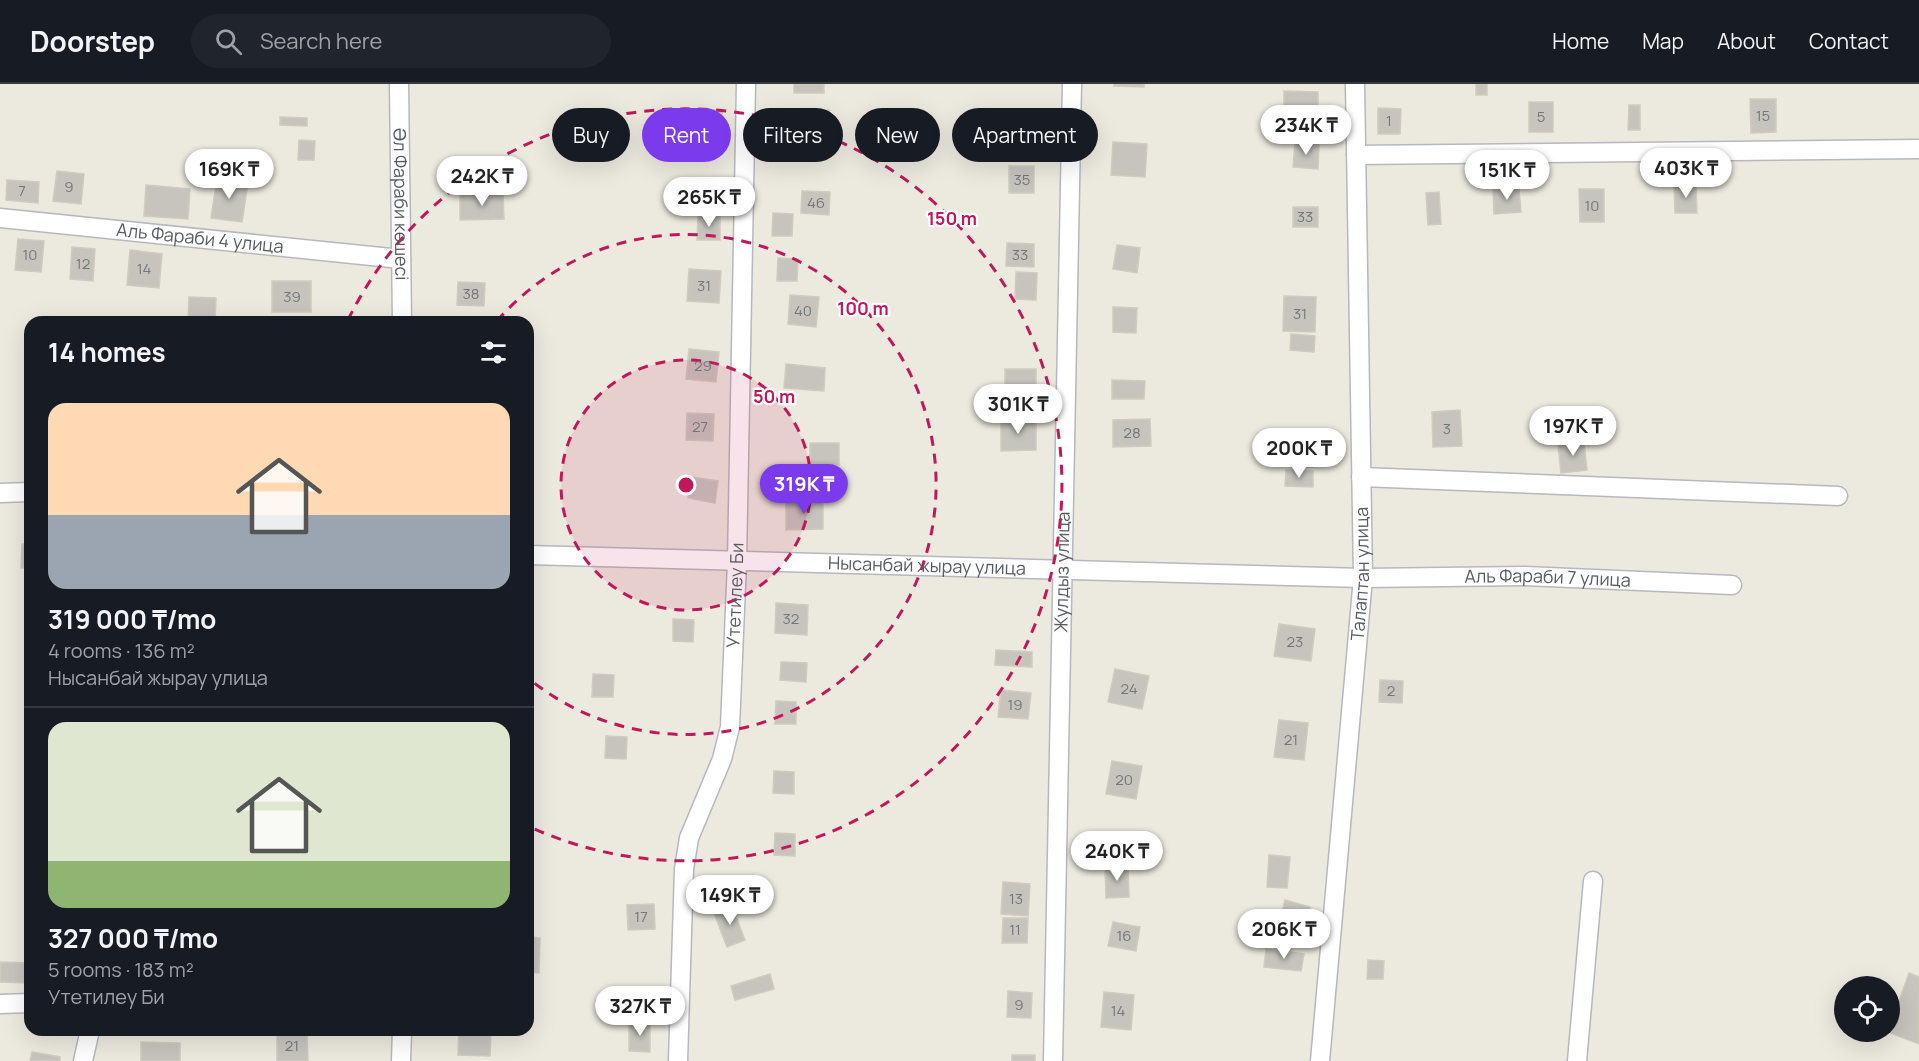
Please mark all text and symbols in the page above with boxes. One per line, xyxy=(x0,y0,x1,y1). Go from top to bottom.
search box xyxy=(191,14,611,68)
text: Doorstep xyxy=(30,22,155,60)
icon: search xyxy=(212,25,245,58)
text: Search here xyxy=(260,26,382,56)
text: Home xyxy=(1552,27,1609,55)
text: Map xyxy=(1642,27,1684,55)
text: About xyxy=(1717,27,1776,55)
text: Contact xyxy=(1809,27,1889,55)
pin: 234K ₸ xyxy=(1257,105,1355,156)
house number: 15 xyxy=(1756,105,1770,126)
house number: 5 xyxy=(1537,106,1545,127)
chip: Buy xyxy=(552,108,630,162)
chip: Rent xyxy=(642,108,731,162)
chip: Filters xyxy=(743,108,843,162)
chip: New xyxy=(855,108,940,162)
chip: Apartment xyxy=(952,108,1098,162)
house number: 1 xyxy=(1386,110,1392,131)
text: 234K ₸ xyxy=(1274,111,1338,138)
street label: Әл Фараби көшесі xyxy=(389,127,414,281)
pin: 403K ₸ xyxy=(1637,148,1735,199)
pin: 169K ₸ xyxy=(180,149,278,200)
pin: 151K ₸ xyxy=(1458,150,1556,201)
text: 403K ₸ xyxy=(1654,154,1718,181)
text: 169K ₸ xyxy=(199,155,259,182)
pin: 242K ₸ xyxy=(433,156,531,207)
text: 151K ₸ xyxy=(1479,156,1535,183)
text: 242K ₸ xyxy=(450,162,514,189)
house number: 35 xyxy=(1014,169,1030,190)
house number: 9 xyxy=(64,176,74,197)
pin: 265K ₸ xyxy=(660,177,758,228)
house number: 7 xyxy=(18,180,26,201)
text: 265K ₸ xyxy=(677,183,741,210)
house number: 46 xyxy=(807,192,825,213)
house number: 10 xyxy=(1585,195,1600,216)
text: 150 m xyxy=(927,206,977,230)
house number: 33 xyxy=(1297,206,1313,227)
street label: Аль Фараби 4 улица xyxy=(115,217,285,258)
house number: 10 xyxy=(23,244,38,265)
house number: 33 xyxy=(1012,244,1028,265)
house number: 12 xyxy=(76,253,90,274)
house number: 14 xyxy=(137,258,151,279)
house number: 31 xyxy=(697,275,711,296)
house number: 38 xyxy=(462,283,480,304)
house number: 39 xyxy=(283,286,301,307)
text: 100 m xyxy=(837,296,889,320)
house number: 40 xyxy=(794,300,812,321)
house number: 31 xyxy=(1293,303,1307,324)
text: 14 homes xyxy=(48,334,166,370)
icon: filters xyxy=(477,336,510,369)
house number: 29 xyxy=(694,355,712,376)
text: 50 m xyxy=(753,384,795,408)
pin: 301K ₸ xyxy=(969,384,1067,435)
text: 301K ₸ xyxy=(987,390,1049,417)
pin: 197K ₸ xyxy=(1524,406,1622,457)
text: 197K ₸ xyxy=(1543,412,1603,439)
house number: 27 xyxy=(692,416,708,437)
house number: 3 xyxy=(1443,418,1451,439)
house number: 28 xyxy=(1123,422,1141,443)
pin: 200K ₸ xyxy=(1250,428,1348,479)
text: 200K ₸ xyxy=(1266,434,1332,461)
icon: home xyxy=(225,442,333,550)
pin: 319K ₸ xyxy=(755,464,853,515)
text: 319K ₸ xyxy=(774,470,834,497)
centre of rings xyxy=(676,475,696,495)
street label: Талаптан улица xyxy=(1344,507,1374,642)
street label: Жулдыз улица xyxy=(1048,511,1075,633)
street label: Утетилеу Би xyxy=(720,542,748,648)
street label: Нысанбай жырау улица xyxy=(828,550,1026,580)
street label: Аль Фараби 7 улица xyxy=(1464,563,1631,592)
text: 319 000 ₸/mo xyxy=(48,601,216,637)
house number: 32 xyxy=(783,608,799,629)
house number: 23 xyxy=(1287,631,1303,652)
text: 4 rooms · 136 m² xyxy=(48,637,195,664)
text: Нысанбай жырау улица xyxy=(48,664,268,691)
house number: 24 xyxy=(1120,678,1138,699)
house number: 2 xyxy=(1387,680,1395,701)
house number: 19 xyxy=(1007,694,1023,715)
house number: 21 xyxy=(1284,729,1298,750)
icon: home xyxy=(225,761,333,869)
house number: 20 xyxy=(1115,769,1133,790)
pin: 240K ₸ xyxy=(1068,831,1166,882)
text: 240K ₸ xyxy=(1085,837,1149,864)
pin: 149K ₸ xyxy=(681,875,779,926)
text: 149K ₸ xyxy=(700,881,760,908)
house number: 13 xyxy=(1009,888,1023,909)
house number: 17 xyxy=(634,906,648,927)
pin: 206K ₸ xyxy=(1235,909,1333,960)
text: 206K ₸ xyxy=(1252,915,1316,942)
house number: 11 xyxy=(1009,919,1021,940)
text: 327 000 ₸/mo xyxy=(48,920,218,956)
house number: 16 xyxy=(1116,925,1132,946)
text: 5 rooms · 183 m² xyxy=(48,956,194,983)
map controls xyxy=(1834,976,1900,1042)
button: locate xyxy=(1834,976,1900,1042)
text: Утетилеу Би xyxy=(48,983,165,1010)
pin: 327K ₸ xyxy=(591,986,689,1037)
text: 327K ₸ xyxy=(609,992,671,1019)
house number: 9 xyxy=(1014,994,1024,1015)
house number: 14 xyxy=(1111,1000,1125,1021)
house number: 21 xyxy=(285,1035,299,1056)

